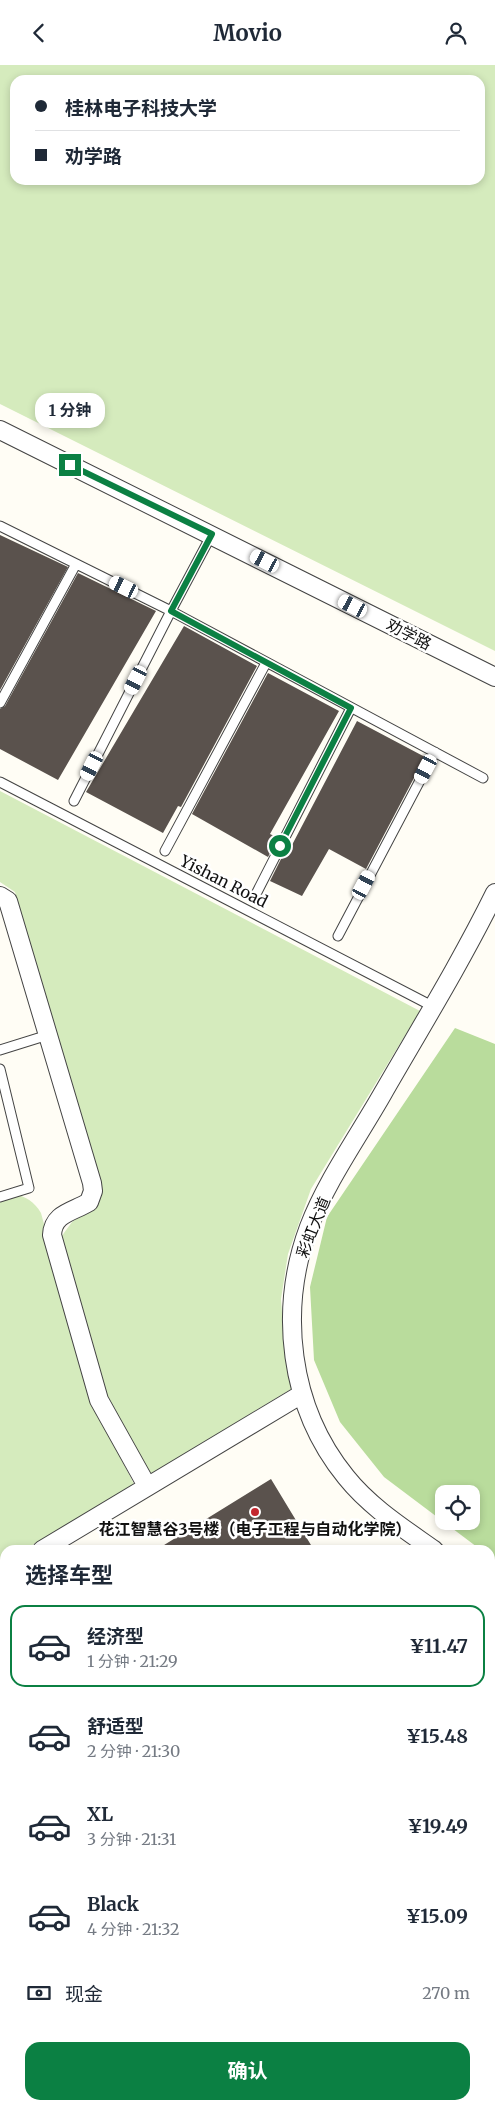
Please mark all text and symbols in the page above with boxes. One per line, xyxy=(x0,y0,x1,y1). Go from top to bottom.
icon: back xyxy=(25,19,53,47)
text: Movio xyxy=(213,19,282,47)
icon: person xyxy=(442,19,470,47)
text: 桂林电子科技大学 xyxy=(65,96,217,120)
text: 劝学路 xyxy=(65,144,122,168)
callout: 1 分钟 xyxy=(35,393,105,427)
text: 1 分钟 xyxy=(48,400,92,420)
route end xyxy=(59,454,81,476)
car xyxy=(248,548,281,574)
car xyxy=(107,574,140,600)
car xyxy=(336,593,369,619)
street label: 劝学路 xyxy=(383,614,435,654)
car xyxy=(122,663,149,697)
car xyxy=(78,749,105,783)
car xyxy=(412,752,439,786)
route start xyxy=(269,835,291,857)
street label: Yishan Road xyxy=(176,850,271,912)
car xyxy=(350,868,377,902)
street label: 彩虹大道 xyxy=(292,1194,334,1260)
map controls xyxy=(435,1485,480,1530)
button: locate xyxy=(435,1485,480,1530)
marker: 花江智慧谷3号楼（电子工程与自动化学院） xyxy=(249,1506,261,1518)
place label: 花江智慧谷3号楼（电子工程与自动化学院） xyxy=(98,1519,412,1539)
text: 选择车型 xyxy=(25,1561,113,1589)
icon: car xyxy=(27,1624,72,1669)
text: 经济型 xyxy=(87,1624,144,1648)
text: ¥11.47 xyxy=(410,1634,468,1658)
text: 1 分钟 · 21:29 xyxy=(87,1651,178,1671)
icon: car xyxy=(27,1714,72,1759)
text: 舒适型 xyxy=(87,1714,144,1738)
text: ¥15.48 xyxy=(406,1724,468,1748)
text: 2 分钟 · 21:30 xyxy=(87,1741,180,1761)
text: XL xyxy=(87,1802,113,1826)
icon: car xyxy=(27,1804,72,1849)
text: ¥19.49 xyxy=(407,1814,468,1838)
text: 3 分钟 · 21:31 xyxy=(87,1829,176,1849)
text: Black xyxy=(87,1892,139,1916)
icon: car xyxy=(27,1894,72,1939)
text: ¥15.09 xyxy=(406,1904,468,1928)
text: 4 分钟 · 21:32 xyxy=(87,1919,179,1939)
icon: cash xyxy=(25,1979,53,2007)
text: 现金 xyxy=(65,1982,103,2006)
text: 270 m xyxy=(422,1983,470,2003)
button: 确认 xyxy=(25,2042,470,2100)

